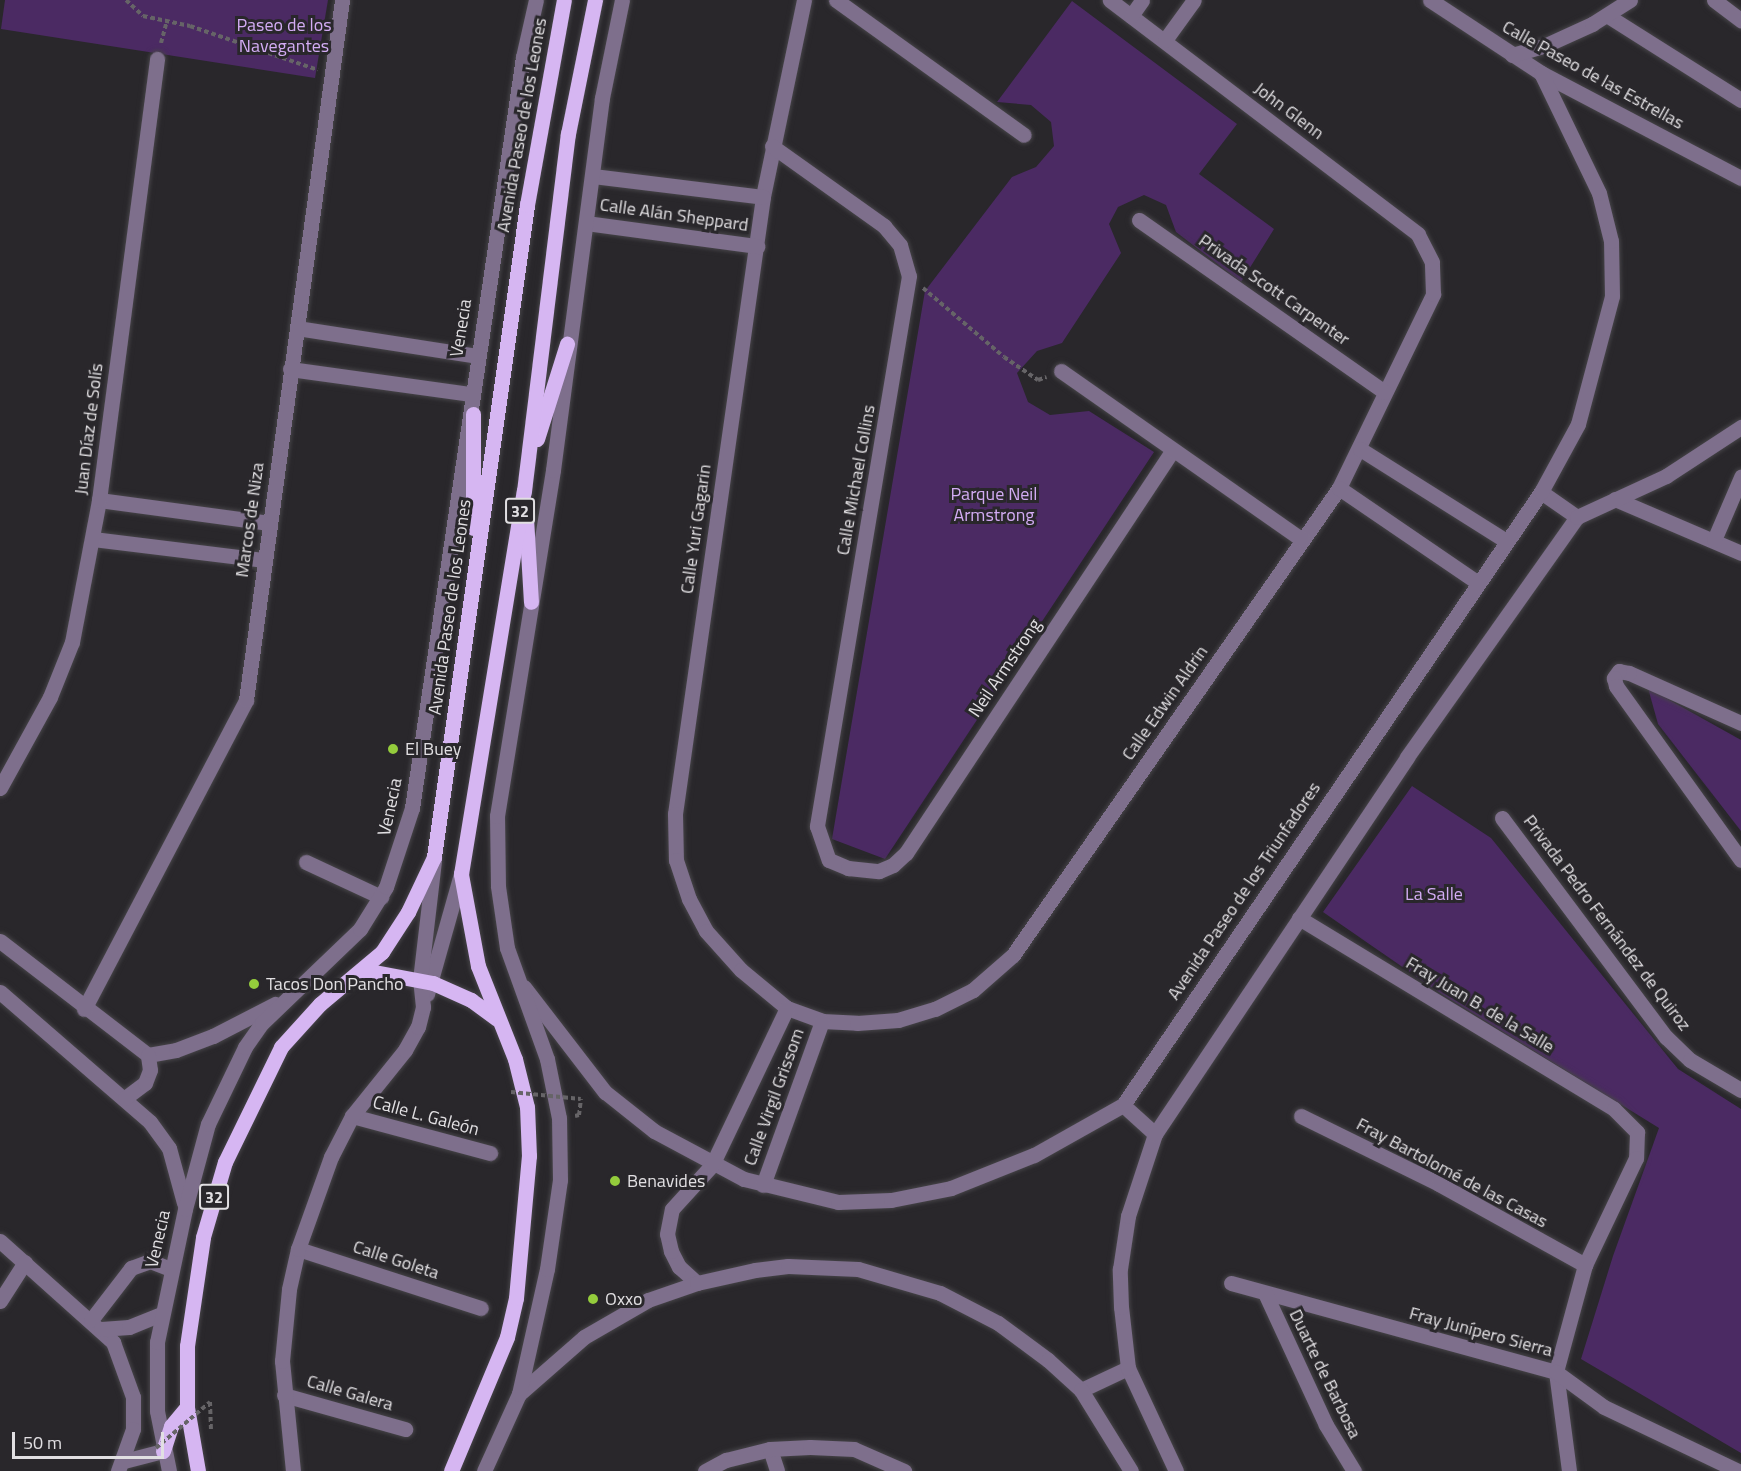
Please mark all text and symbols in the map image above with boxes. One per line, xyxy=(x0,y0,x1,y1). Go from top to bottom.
park label: Paseo de los Navegantes xyxy=(236,15,332,57)
street label: Avenida Paseo de los Leones xyxy=(492,16,552,234)
street label: Calle Paseo de las Estrellas xyxy=(1498,16,1688,134)
street label: John Glenn xyxy=(1250,78,1328,144)
street label: Calle Alán Sheppard xyxy=(598,194,750,236)
street label: Privada Scott Carpenter xyxy=(1194,230,1354,350)
street label: Venecia xyxy=(446,297,476,359)
street label: Juan Díaz de Solís xyxy=(70,362,108,496)
street label: Calle Michael Collins xyxy=(832,403,880,557)
street label: Marcos de Niza xyxy=(231,461,269,579)
street label: Calle Yuri Gagarin xyxy=(676,463,716,595)
park label: Parque Neil Armstrong xyxy=(951,484,1037,526)
street label: Avenida Paseo de los Leones xyxy=(424,498,476,716)
road number: 32 xyxy=(505,498,535,524)
street label: Neil Armstrong xyxy=(964,615,1046,721)
street label: Calle Edwin Aldrin xyxy=(1117,642,1213,764)
place label: El Buey xyxy=(405,738,461,760)
marker: El Buey xyxy=(386,742,400,756)
street label: Venecia xyxy=(373,776,407,838)
street label: Avenida Paseo de los Triunfadores xyxy=(1163,778,1325,1004)
street label: Privada Pedro Fernández de Quiroz xyxy=(1519,811,1695,1035)
park label: La Salle xyxy=(1405,883,1463,905)
street label: Fray Juan B. de la Salle xyxy=(1402,952,1558,1058)
place label: Tacos Don Pancho xyxy=(266,973,403,995)
marker: Tacos Don Pancho xyxy=(247,977,261,991)
street label: Calle Virgil Grissom xyxy=(739,1025,809,1169)
street label: Calle L. Galeón xyxy=(370,1091,482,1141)
street label: Fray Bartolomé de las Casas xyxy=(1353,1113,1551,1233)
place label: Benavides xyxy=(627,1170,705,1192)
marker: Benavides xyxy=(608,1174,622,1188)
road number: 32 xyxy=(199,1184,229,1210)
street label: Venecia xyxy=(141,1208,175,1270)
street label: Calle Goleta xyxy=(350,1236,442,1284)
place label: Oxxo xyxy=(605,1288,642,1310)
marker: Oxxo xyxy=(586,1292,600,1306)
street label: Fray Junípero Sierra xyxy=(1407,1302,1555,1362)
street label: Duarte de Barbosa xyxy=(1284,1306,1366,1442)
street label: Calle Galera xyxy=(304,1370,396,1416)
scale bar xyxy=(15,1420,166,1458)
text: 50 m xyxy=(23,1429,62,1456)

